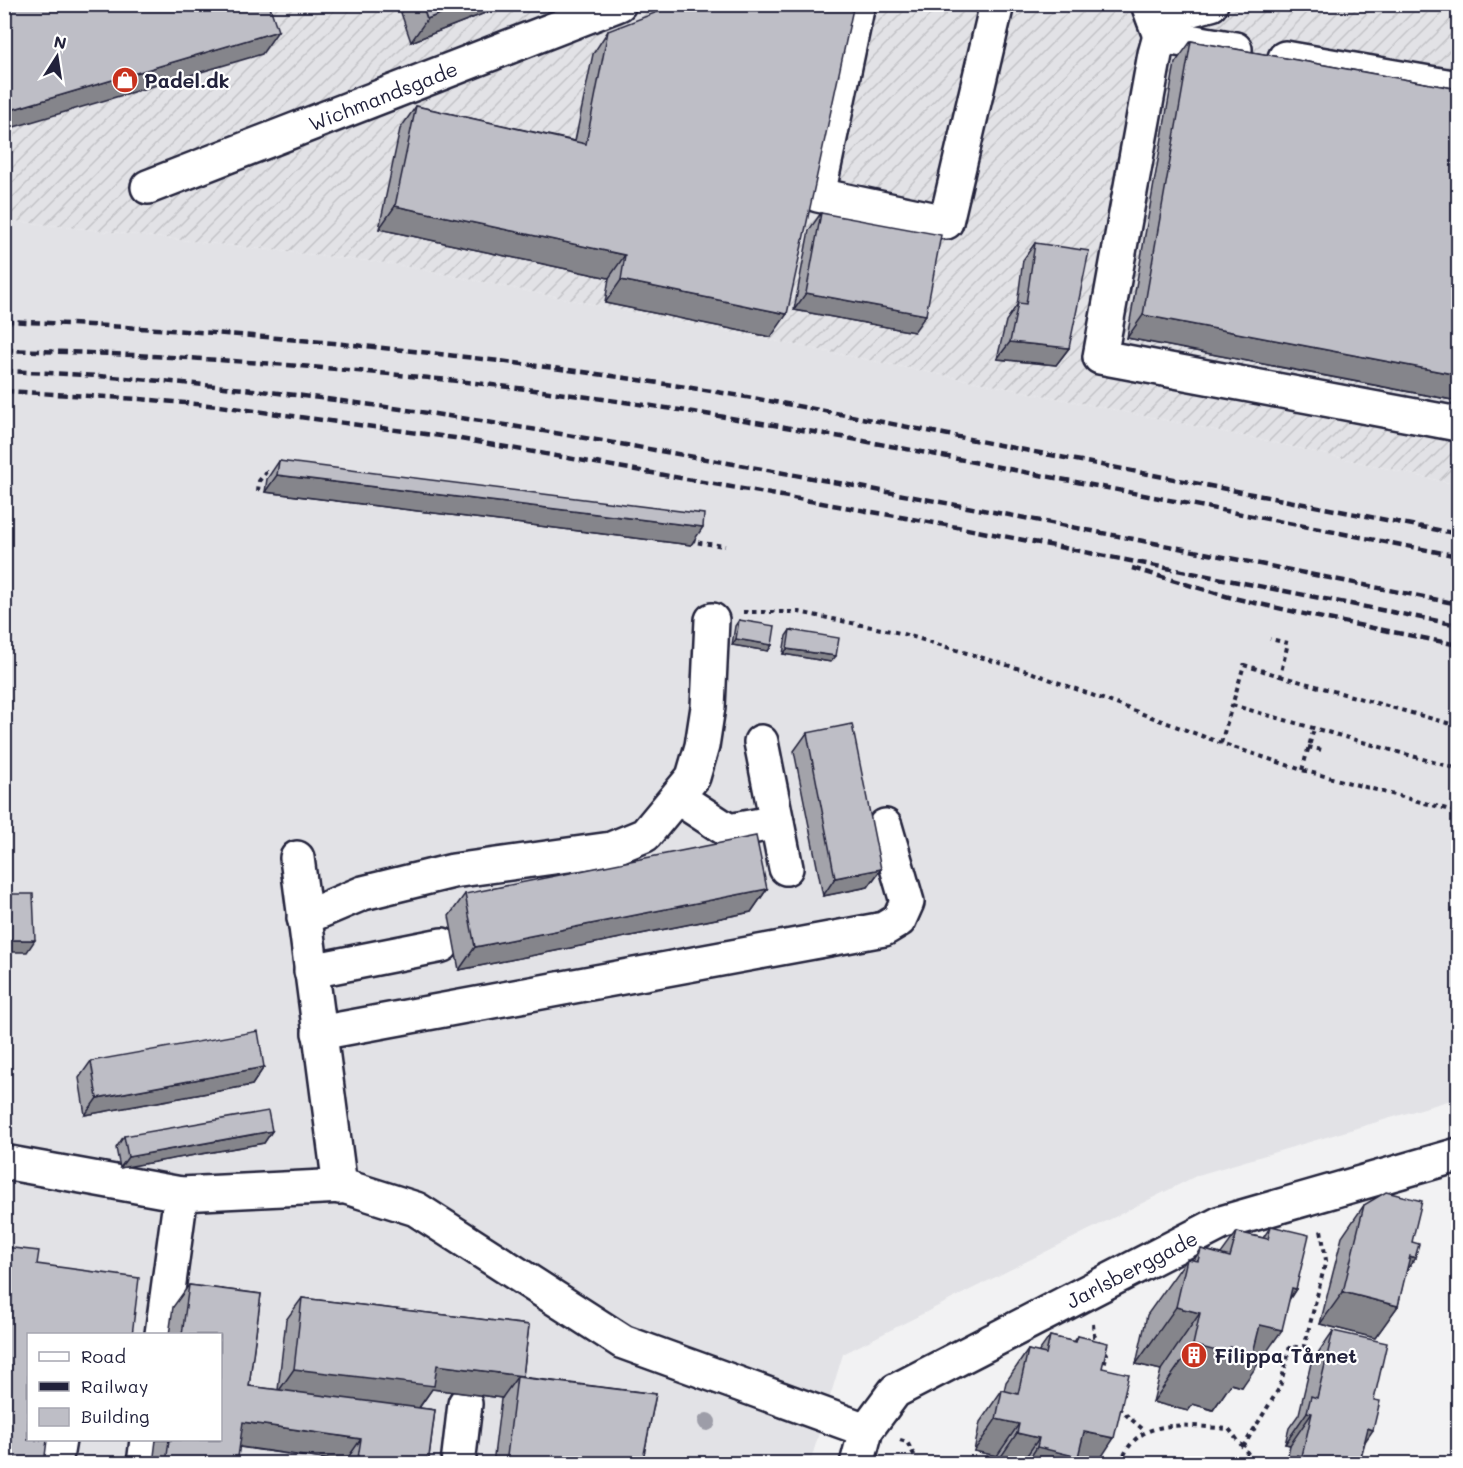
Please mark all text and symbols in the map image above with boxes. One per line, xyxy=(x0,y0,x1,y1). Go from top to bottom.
north arrow xyxy=(27,27,87,87)
text: N xyxy=(52,30,68,53)
street label: Wichmandsgade xyxy=(305,55,461,136)
shop icon: Padel.dk xyxy=(110,65,140,95)
place label: Padel.dk xyxy=(144,67,230,93)
street label: Jarlsberggade xyxy=(1062,1224,1202,1314)
legend xyxy=(27,1333,222,1441)
building icon: Filippa Tårnet xyxy=(1179,1340,1209,1370)
place label: Filippa Tårnet xyxy=(1214,1342,1357,1368)
text: Road xyxy=(81,1344,126,1368)
text: Railway xyxy=(81,1374,148,1398)
text: Building xyxy=(81,1404,149,1428)

